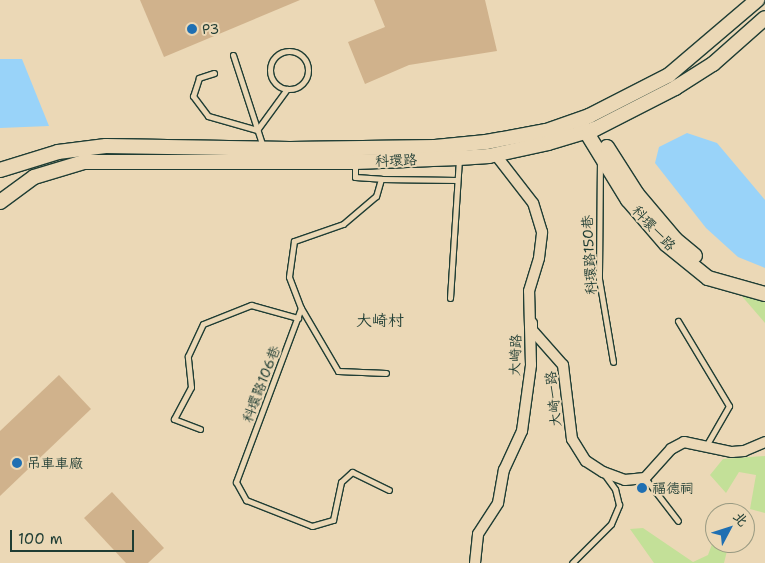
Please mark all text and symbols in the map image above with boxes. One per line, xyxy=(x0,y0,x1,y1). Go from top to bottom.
place label: P3 xyxy=(202,21,219,37)
marker: P3 xyxy=(186,23,198,35)
street label: 科環路 xyxy=(375,151,417,169)
street label: 科環一路 xyxy=(629,202,679,254)
street label: 科環路150巷 xyxy=(579,215,599,295)
district label: 大崎村 xyxy=(356,311,404,331)
street label: 大崎路 xyxy=(506,334,524,376)
street label: 科環路106巷 xyxy=(239,343,283,425)
street label: 大崎一路 xyxy=(542,370,564,428)
place label: 吊車車廠 xyxy=(27,455,83,471)
marker: 吊車車廠 xyxy=(11,457,23,469)
place label: 福德祠 xyxy=(652,480,694,496)
marker: 福德祠 xyxy=(636,482,648,494)
north arrow xyxy=(705,503,755,553)
text: 北 xyxy=(729,508,752,530)
scale bar xyxy=(12,520,136,552)
text: 100 m xyxy=(18,529,63,549)

